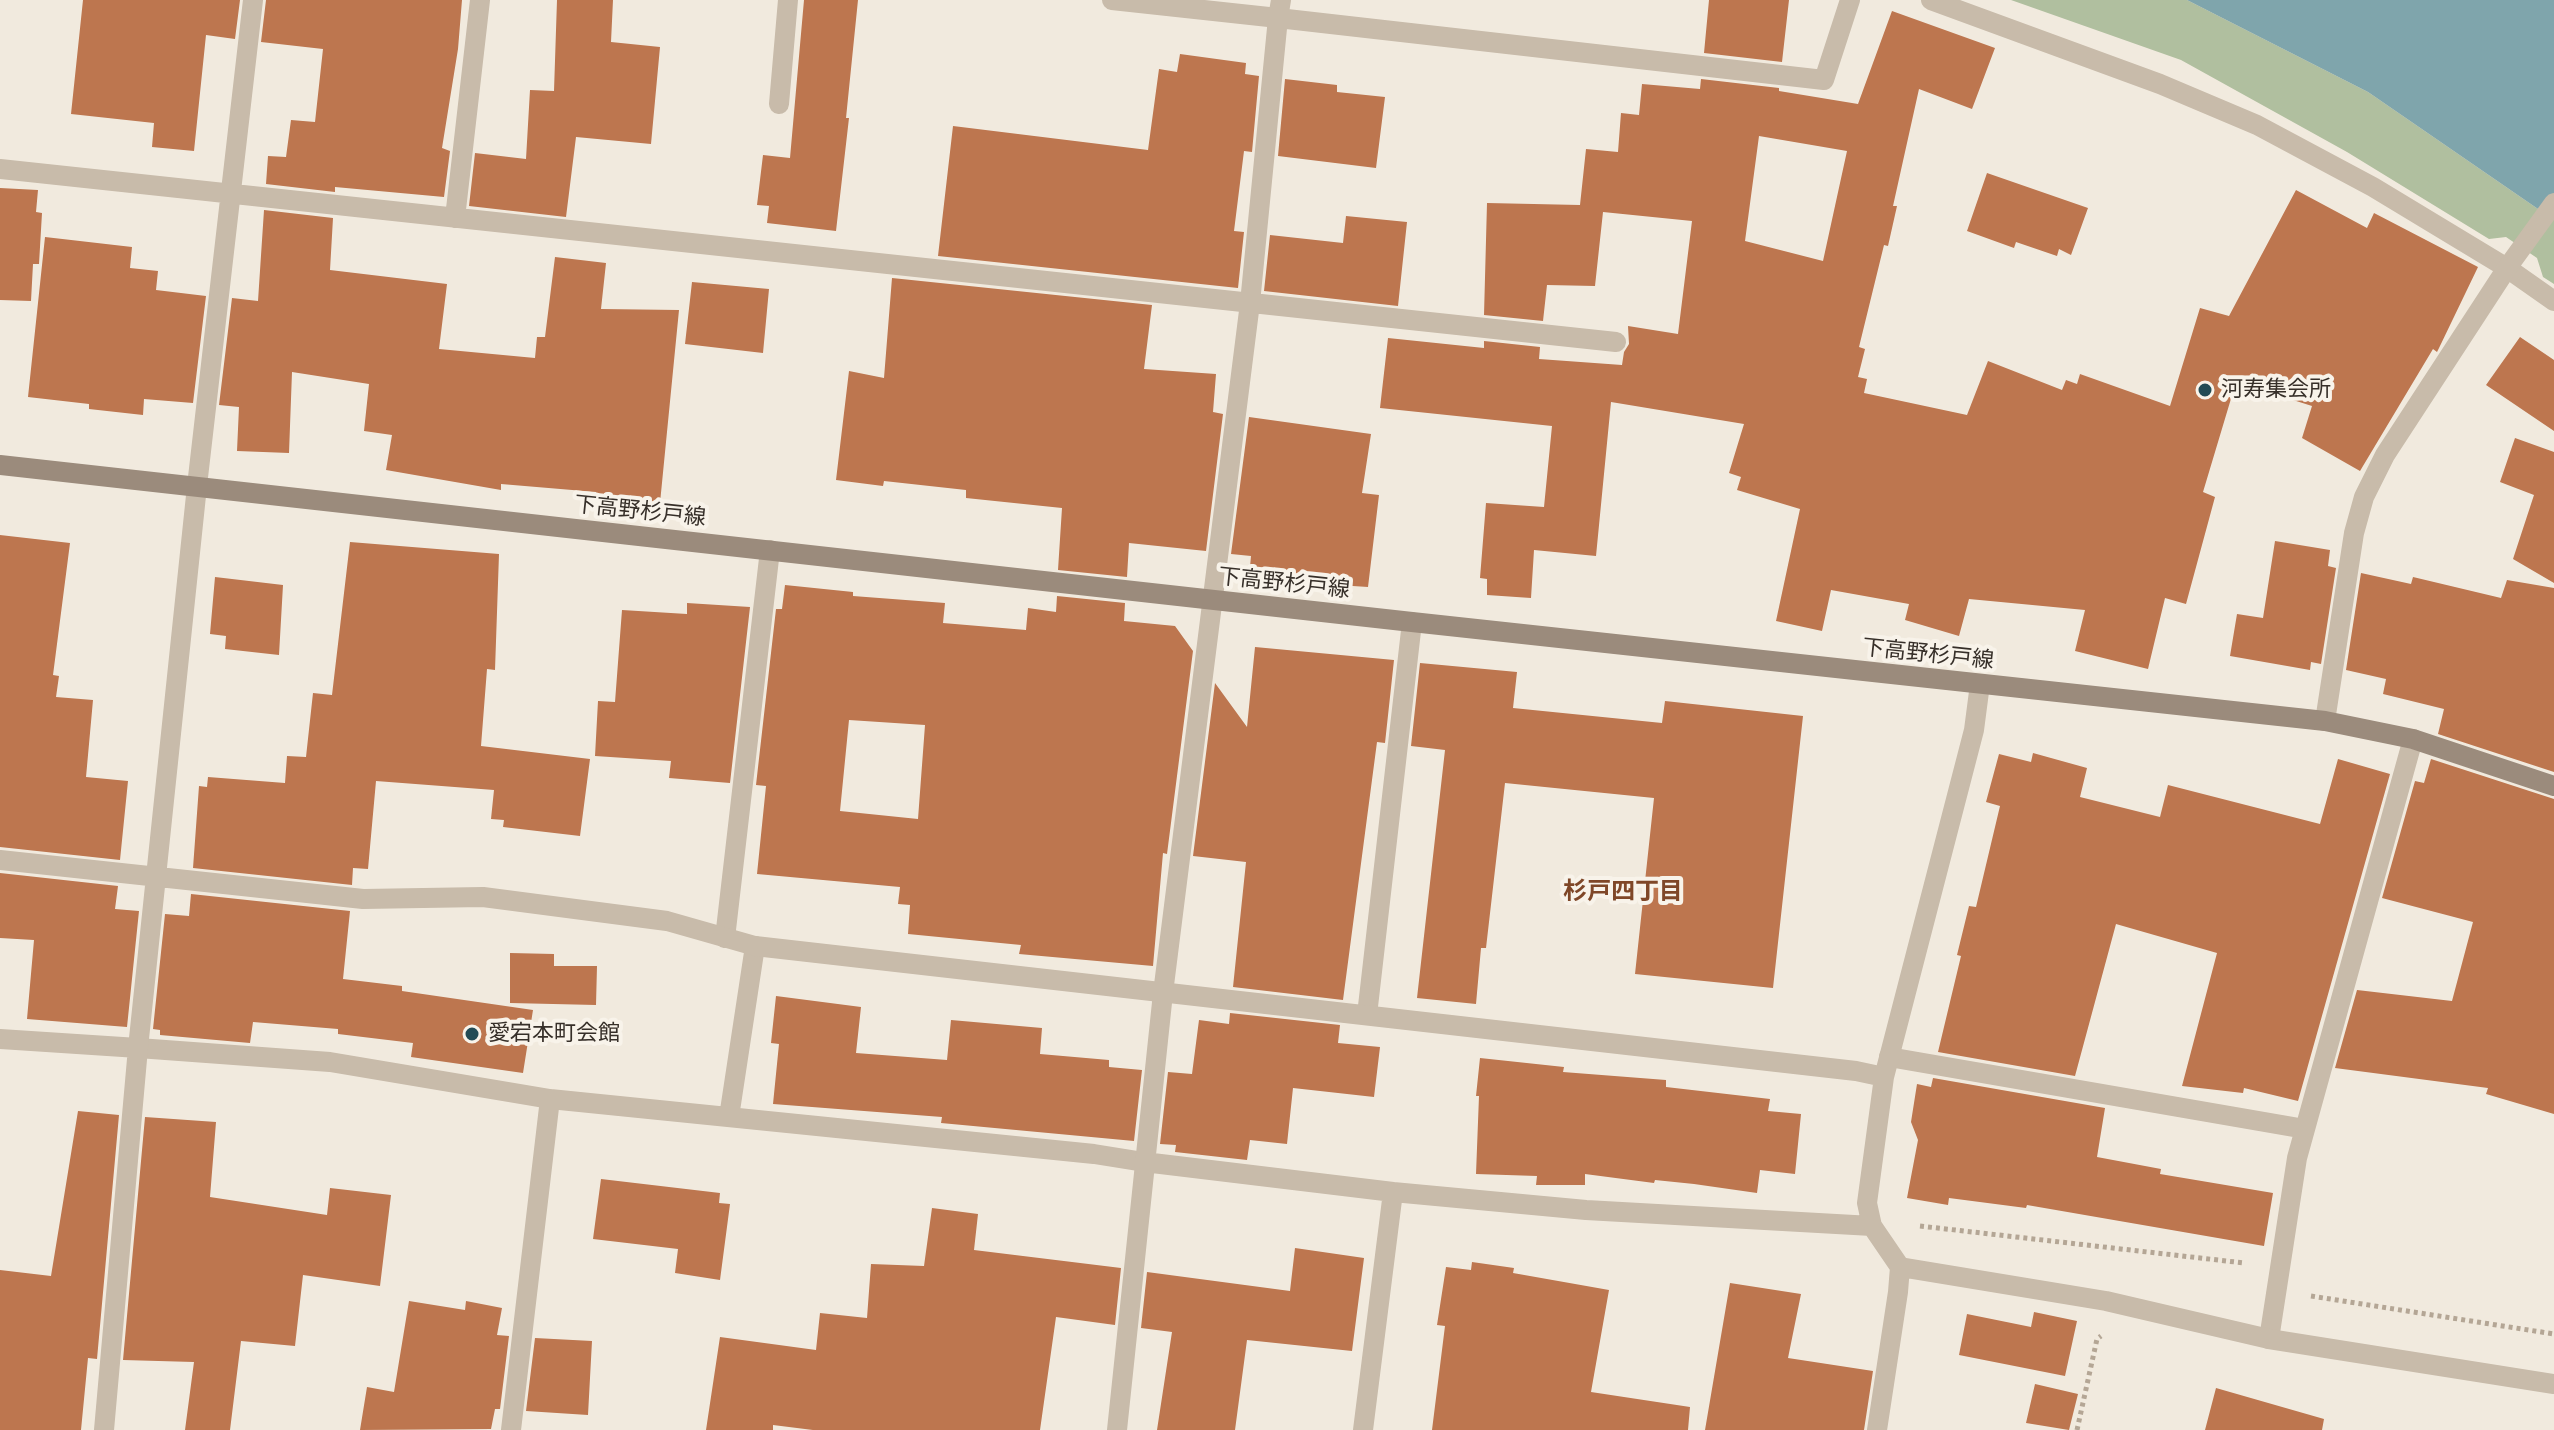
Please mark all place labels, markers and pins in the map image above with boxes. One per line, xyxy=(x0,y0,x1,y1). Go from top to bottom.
place label: 河寿集会所 xyxy=(2221,377,2331,403)
marker: 河寿集会所 xyxy=(2196,381,2214,399)
place label: 愛宕本町会館 xyxy=(488,1021,620,1047)
marker: 愛宕本町会館 xyxy=(463,1025,481,1043)

